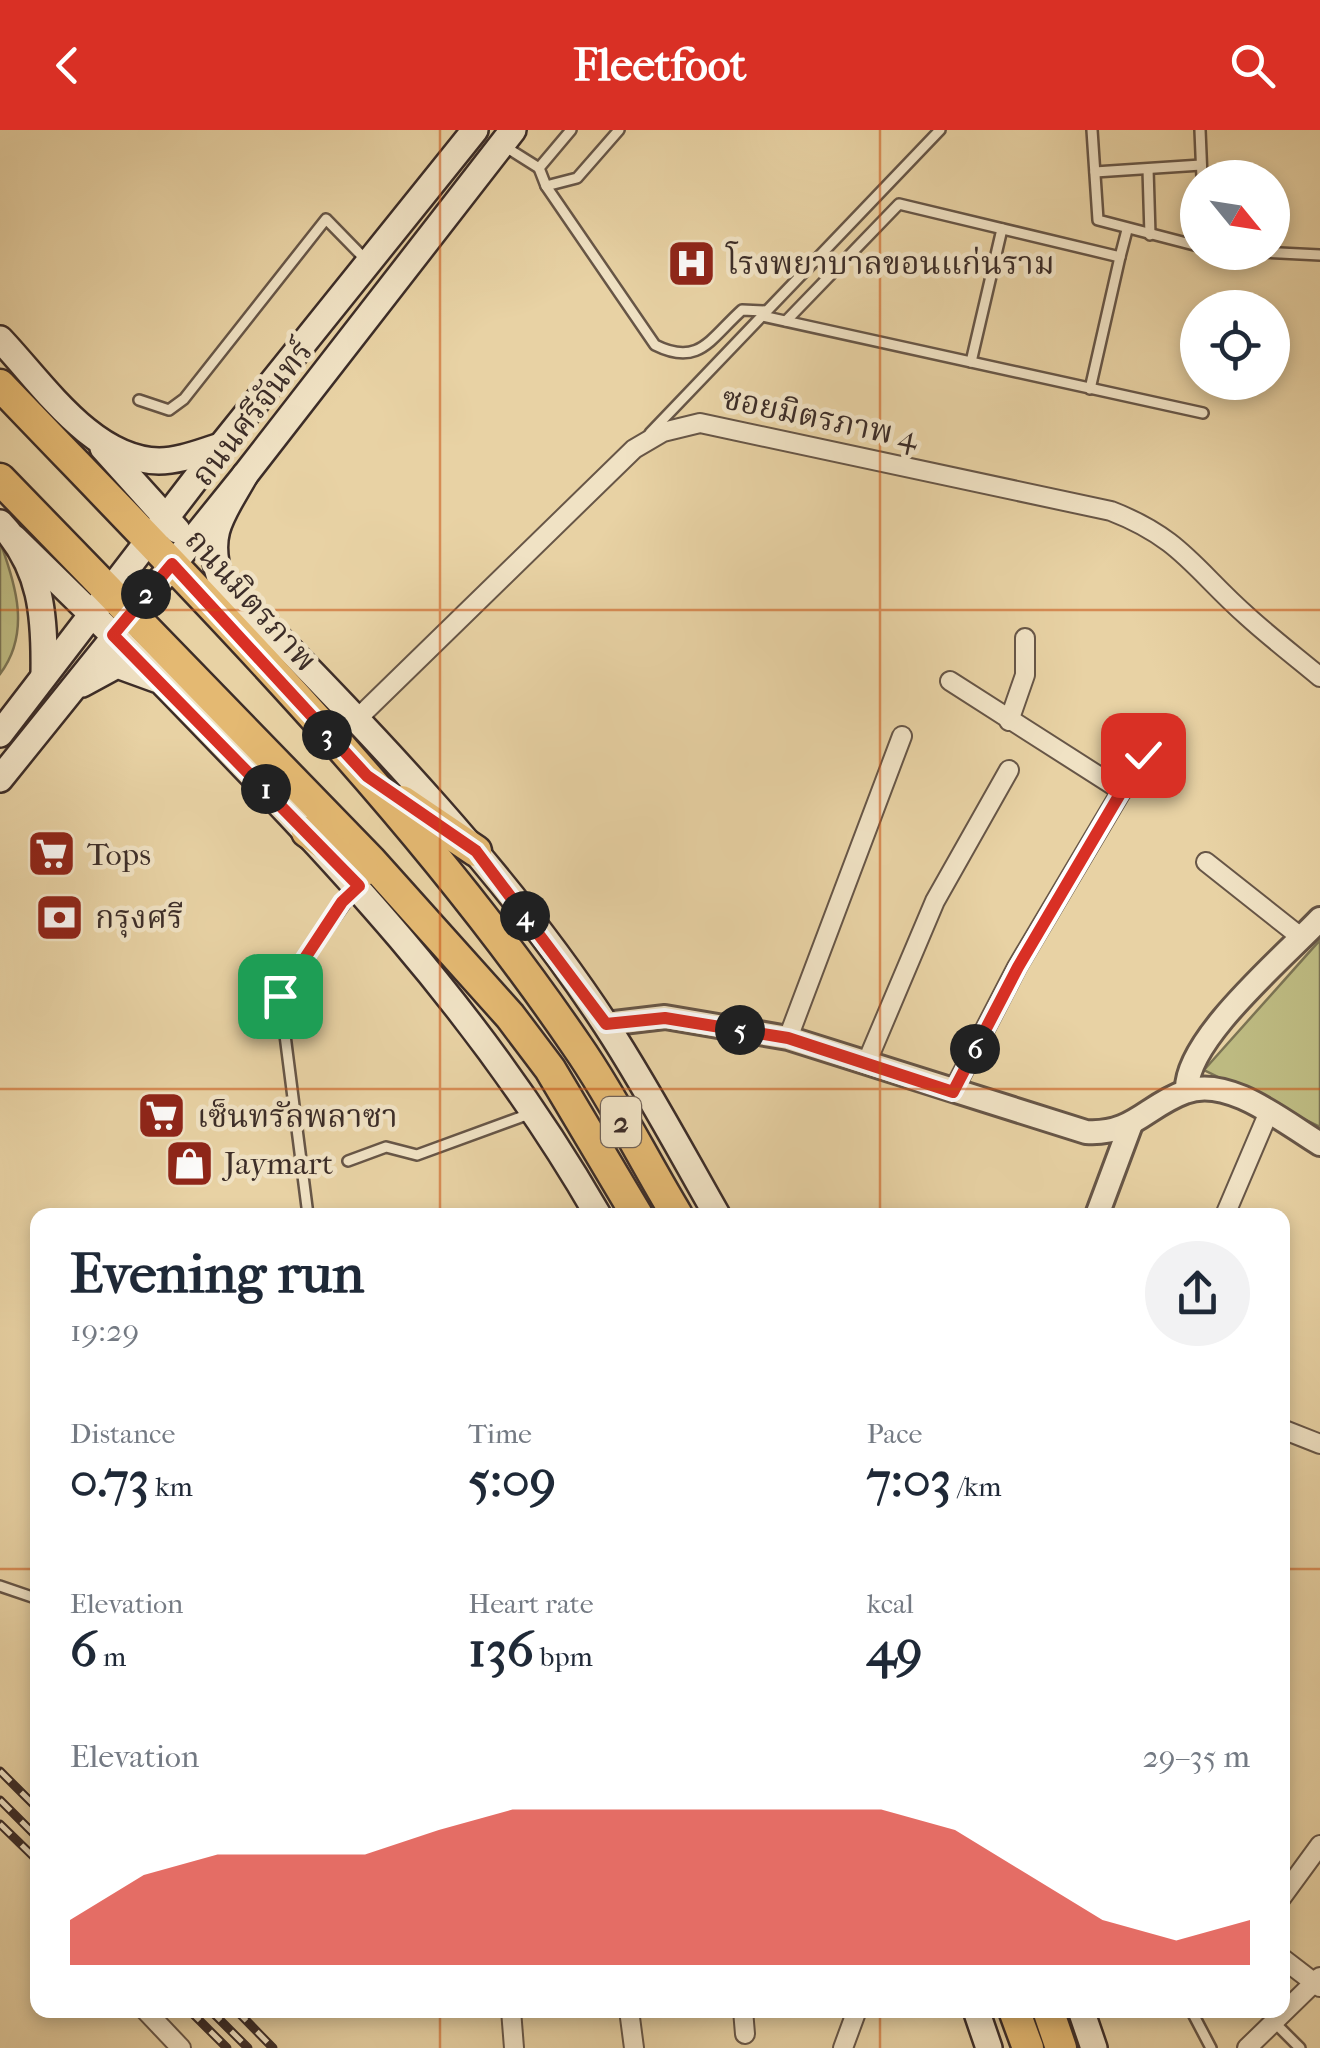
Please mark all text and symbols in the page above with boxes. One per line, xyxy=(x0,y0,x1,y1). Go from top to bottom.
icon: back xyxy=(40,38,95,93)
icon: search xyxy=(1225,38,1280,93)
text: Fleetfoot xyxy=(574,39,746,92)
north arrow xyxy=(1180,160,1290,270)
map controls xyxy=(1180,160,1290,400)
hospital icon: โรงพยาบาลขอนแก่นราม xyxy=(665,237,717,289)
place label: โรงพยาบาลขอนแก่นราม xyxy=(725,241,1055,282)
button: locate xyxy=(1180,290,1290,400)
street label: ถนนศรีจันทร์ xyxy=(184,332,321,493)
street label: ซอยมิตรภาพ 4 xyxy=(719,379,923,457)
street label: ถนนมิตรภาพ xyxy=(178,521,324,679)
pin: 2 xyxy=(121,569,171,619)
text: 2 xyxy=(139,577,153,610)
pin: 3 xyxy=(302,710,352,760)
pin xyxy=(1101,713,1186,798)
text: 3 xyxy=(321,718,333,751)
icon: check xyxy=(1116,728,1171,783)
pin: 1 xyxy=(241,764,291,814)
text: 1 xyxy=(261,772,271,805)
supermarket icon: Tops xyxy=(26,828,78,880)
place label: Tops xyxy=(87,836,151,873)
bank icon: กรุงศรี xyxy=(34,891,86,943)
pin: 4 xyxy=(500,891,550,941)
place label: กรุงศรี xyxy=(95,899,183,938)
text: 4 xyxy=(517,899,533,932)
pin xyxy=(238,954,323,1039)
icon: arrive xyxy=(253,969,308,1024)
pin: 5 xyxy=(715,1005,765,1055)
text: 5 xyxy=(734,1013,746,1046)
pin: 6 xyxy=(950,1024,1000,1074)
text: 6 xyxy=(967,1032,983,1065)
supermarket icon: เซ็นทรัลพลาซา xyxy=(136,1090,188,1142)
road number: 2 xyxy=(601,1097,641,1147)
place label: เซ็นทรัลพลาซา xyxy=(197,1098,398,1135)
shop icon: Jaymart xyxy=(163,1137,215,1189)
place label: Jaymart xyxy=(221,1145,334,1182)
button: share xyxy=(1145,1241,1250,1346)
text: Evening run xyxy=(70,1242,364,1306)
text: 19:29 xyxy=(70,1312,139,1349)
text: Distance xyxy=(70,1417,175,1450)
text: Time xyxy=(468,1417,532,1450)
text: Pace xyxy=(867,1417,922,1450)
text: 0.73 xyxy=(70,1450,149,1509)
text: 5:09 xyxy=(468,1450,556,1509)
text: 7:03 xyxy=(867,1450,951,1509)
text: km xyxy=(149,1470,193,1503)
text: /km xyxy=(951,1470,1002,1503)
text: Elevation xyxy=(70,1587,183,1620)
text: Heart rate xyxy=(468,1587,594,1620)
text: kcal xyxy=(867,1587,914,1620)
text: 6 xyxy=(70,1620,97,1679)
text: 136 xyxy=(468,1620,534,1679)
text: 49 xyxy=(867,1620,922,1679)
text: m xyxy=(97,1640,126,1673)
text: bpm xyxy=(534,1640,593,1673)
text: Elevation xyxy=(70,1738,199,1775)
text: 29–35 m xyxy=(1142,1738,1250,1775)

